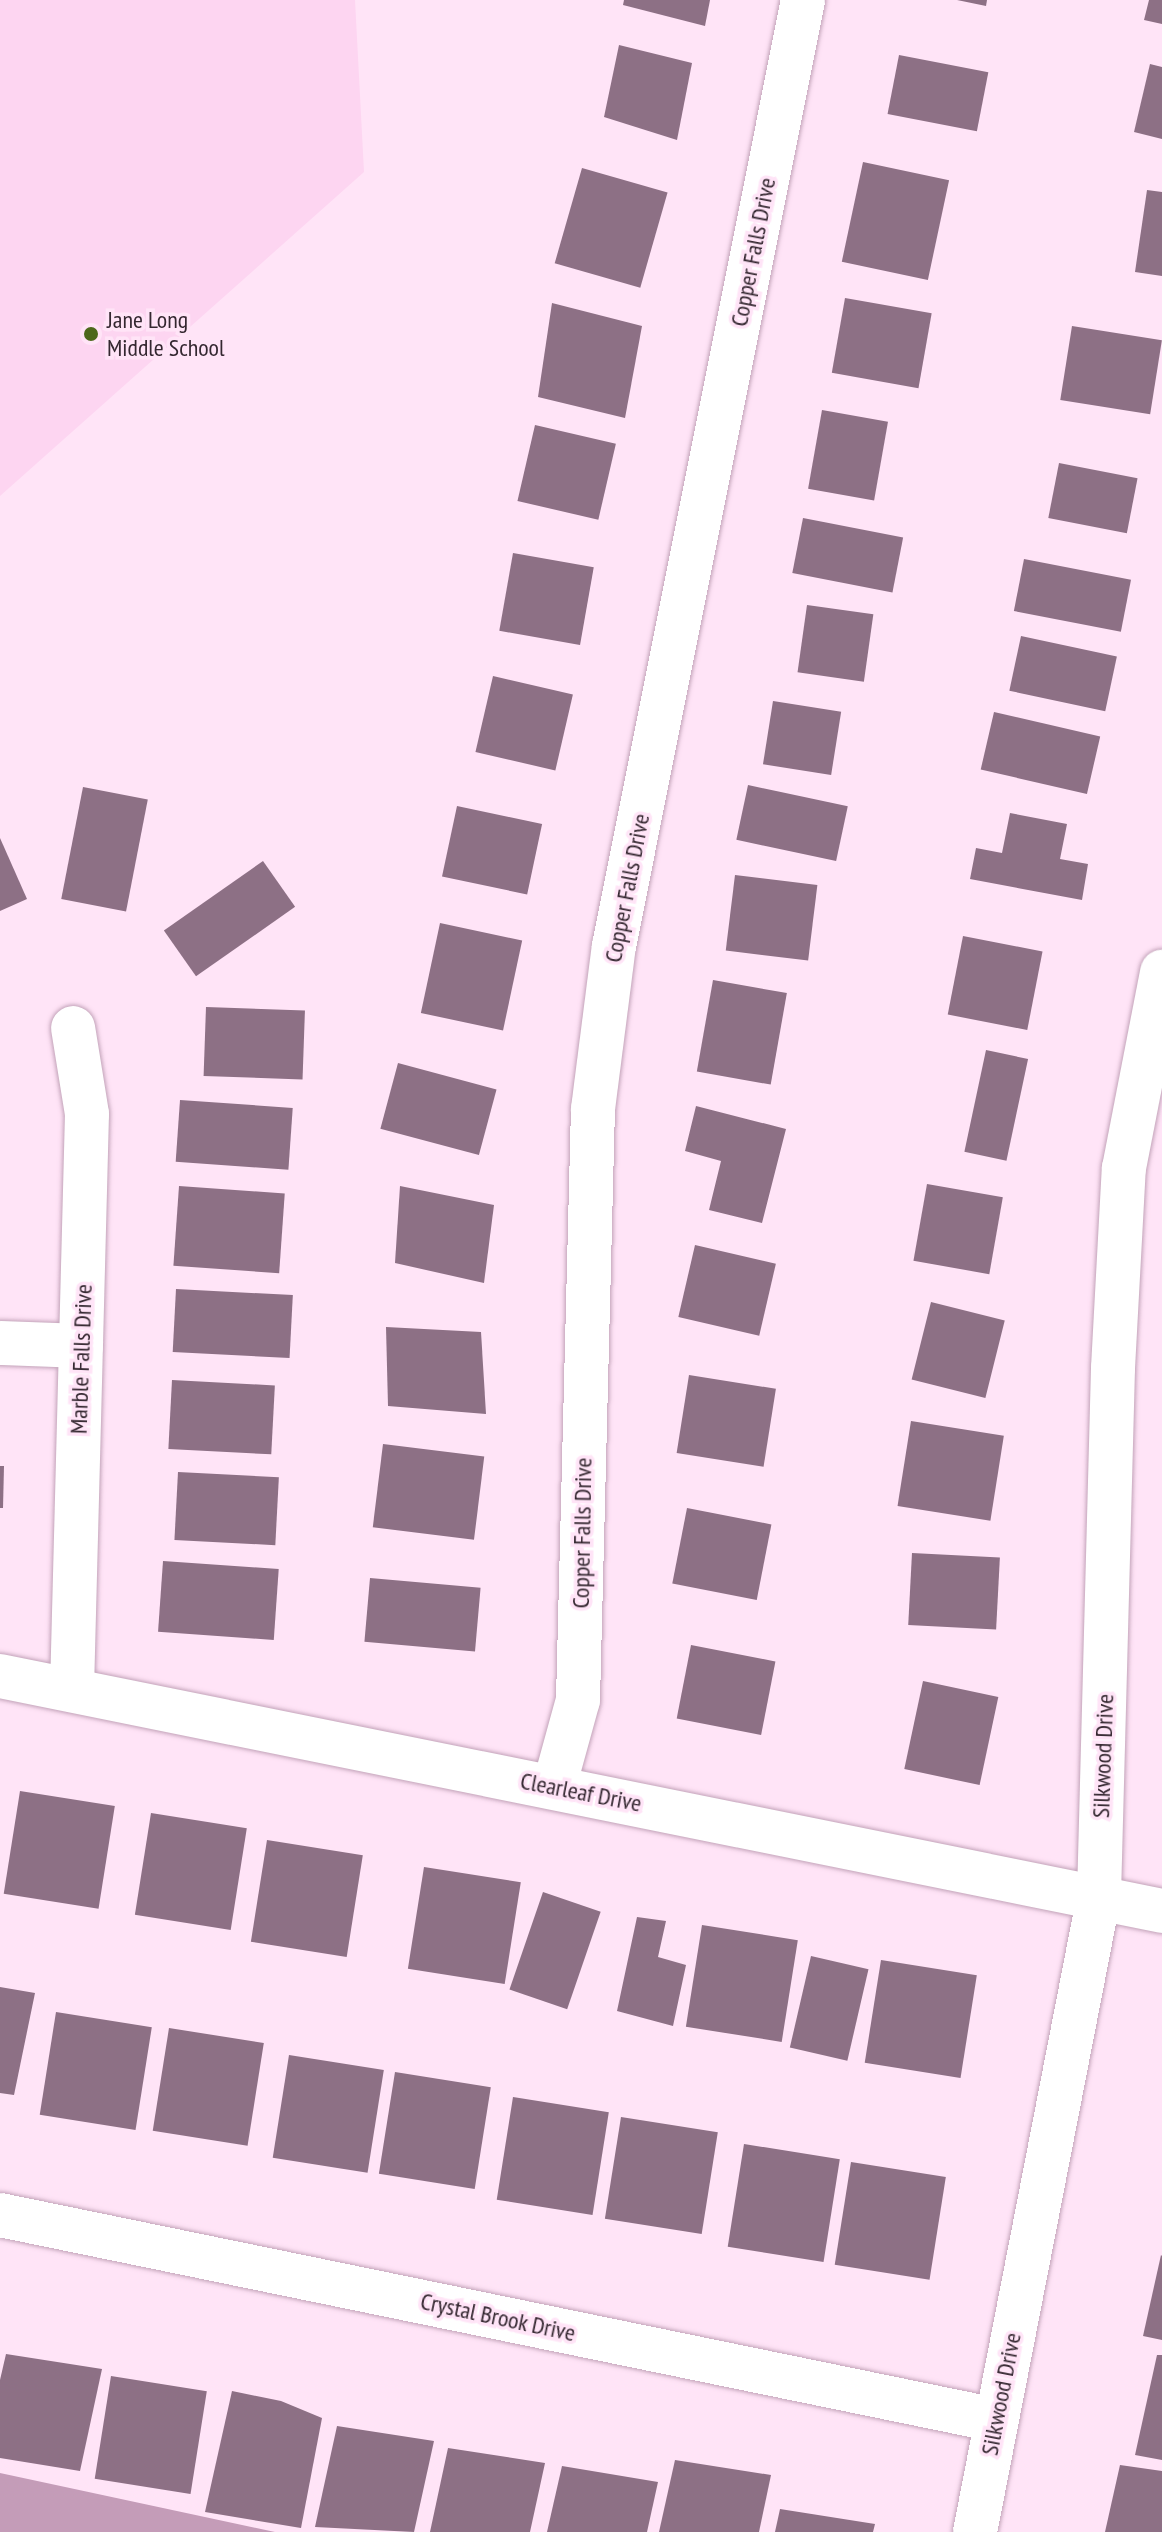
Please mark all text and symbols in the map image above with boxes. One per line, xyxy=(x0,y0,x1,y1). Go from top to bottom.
street label: Copper Falls Drive xyxy=(724,175,782,329)
place label: Jane Long Middle School xyxy=(107,306,225,362)
marker: Jane Long Middle School xyxy=(82,325,100,343)
street label: Copper Falls Drive xyxy=(598,811,656,965)
street label: Marble Falls Drive xyxy=(64,1284,98,1434)
street label: Copper Falls Drive xyxy=(566,1457,598,1609)
street label: Silkwood Drive xyxy=(1086,1693,1120,1819)
street label: Clearleaf Drive xyxy=(518,1766,644,1818)
street label: Crystal Brook Drive xyxy=(418,2287,578,2347)
street label: Silkwood Drive xyxy=(975,2330,1027,2458)

